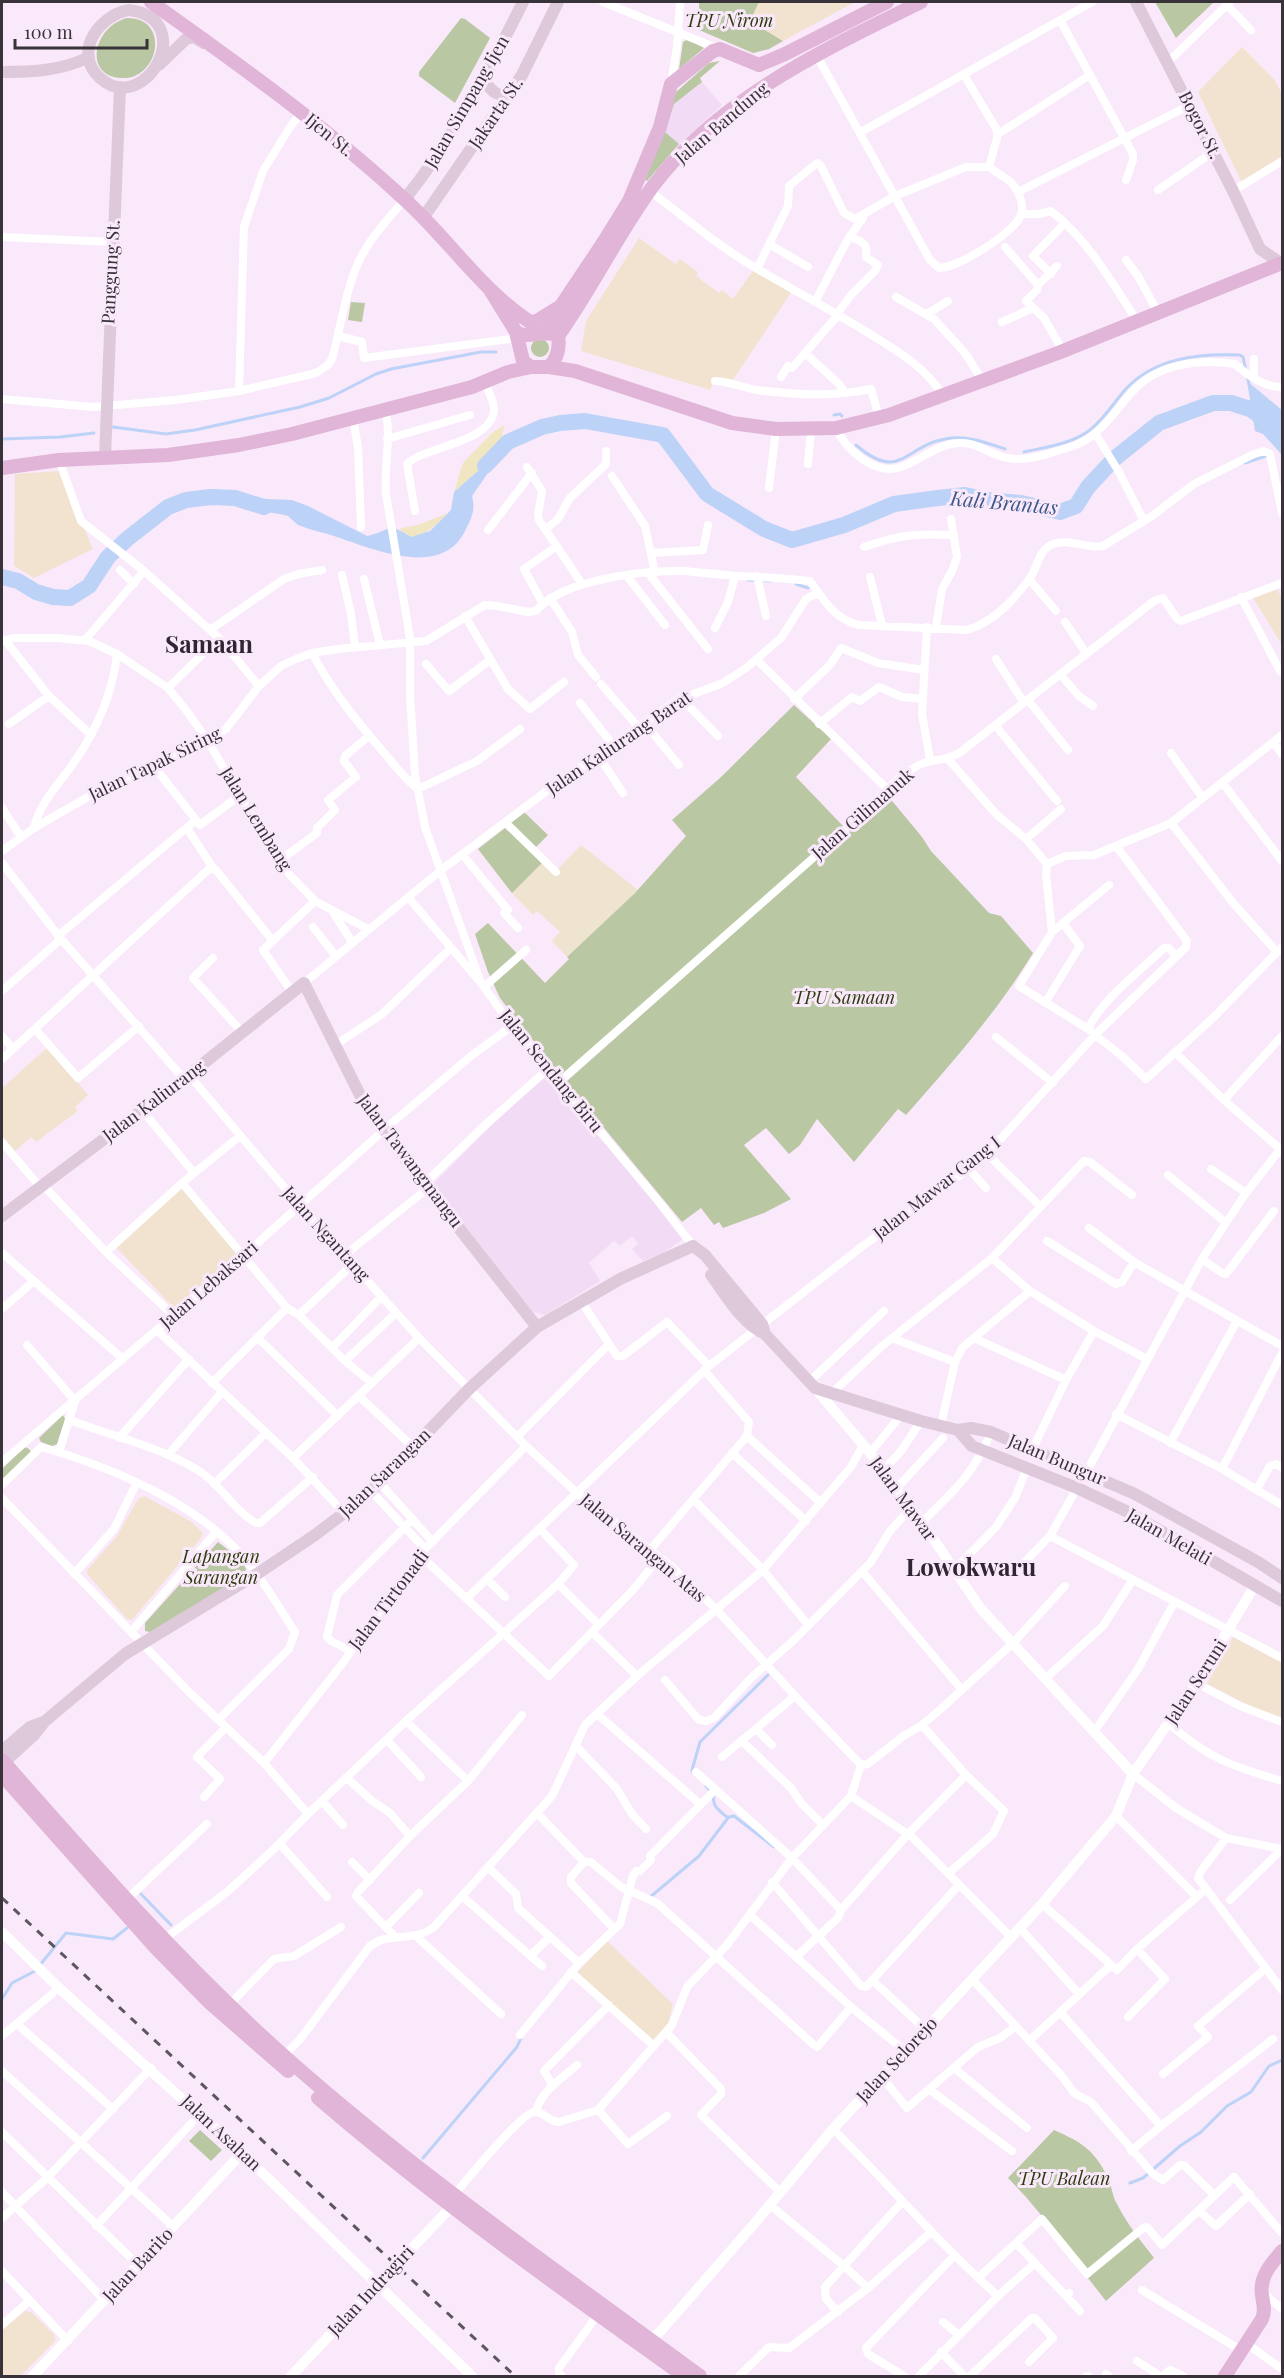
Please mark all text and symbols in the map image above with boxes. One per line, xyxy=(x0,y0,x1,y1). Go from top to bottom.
park label: TPU Nirom xyxy=(685,8,773,32)
scale bar xyxy=(15,12,147,50)
text: 100 m xyxy=(24,20,73,44)
street label: Jalan Simpang Ijen xyxy=(418,31,514,173)
street label: Jakarta St. xyxy=(462,72,528,154)
street label: Jalan Bandung xyxy=(669,76,774,169)
street label: Bogor St. xyxy=(1174,87,1228,163)
street label: Ijen St. xyxy=(300,107,359,161)
street label: Panggung St. xyxy=(95,219,125,325)
water label: Kali Brantas xyxy=(948,483,1059,520)
district label: Samaan xyxy=(165,627,253,659)
street label: Jalan Kaliurang Barat xyxy=(540,684,696,800)
street label: Jalan Tapak Siring xyxy=(83,720,226,806)
street label: Jalan Lembang xyxy=(215,761,299,876)
street label: Jalan Gilimanuk xyxy=(805,762,919,865)
park label: TPU Samaan xyxy=(793,985,895,1009)
street label: Jalan Sendang Biru xyxy=(494,1003,609,1137)
street label: Jalan Kaliurang xyxy=(96,1053,210,1147)
street label: Jalan Tawangmangu xyxy=(352,1088,469,1233)
street label: Jalan Mawar Gang I xyxy=(867,1130,1005,1245)
street label: Jalan Ngantang xyxy=(277,1180,376,1287)
street label: Jalan Lebaksari xyxy=(153,1235,263,1334)
street label: Jalan Sarangan xyxy=(332,1422,436,1523)
street label: Jalan Bungur xyxy=(1004,1427,1110,1490)
street label: Jalan Mawar xyxy=(864,1451,943,1545)
street label: Jalan Sarangan Atas xyxy=(575,1487,712,1607)
street label: Jalan Melati xyxy=(1122,1502,1216,1570)
park label: Lapangan Sarangan xyxy=(181,1544,260,1589)
street label: Jalan Tirtonadi xyxy=(342,1544,434,1655)
district label: Lowokwaru xyxy=(906,1550,1037,1582)
street label: Jalan Seruni xyxy=(1158,1634,1232,1730)
street label: Jalan Selorejo xyxy=(850,2011,942,2108)
street label: Jalan Asahan xyxy=(176,2088,267,2176)
park label: TPU Balean xyxy=(1018,2166,1110,2190)
street label: Jalan Barito xyxy=(96,2222,178,2307)
street label: Jalan Indragiri xyxy=(321,2240,419,2342)

